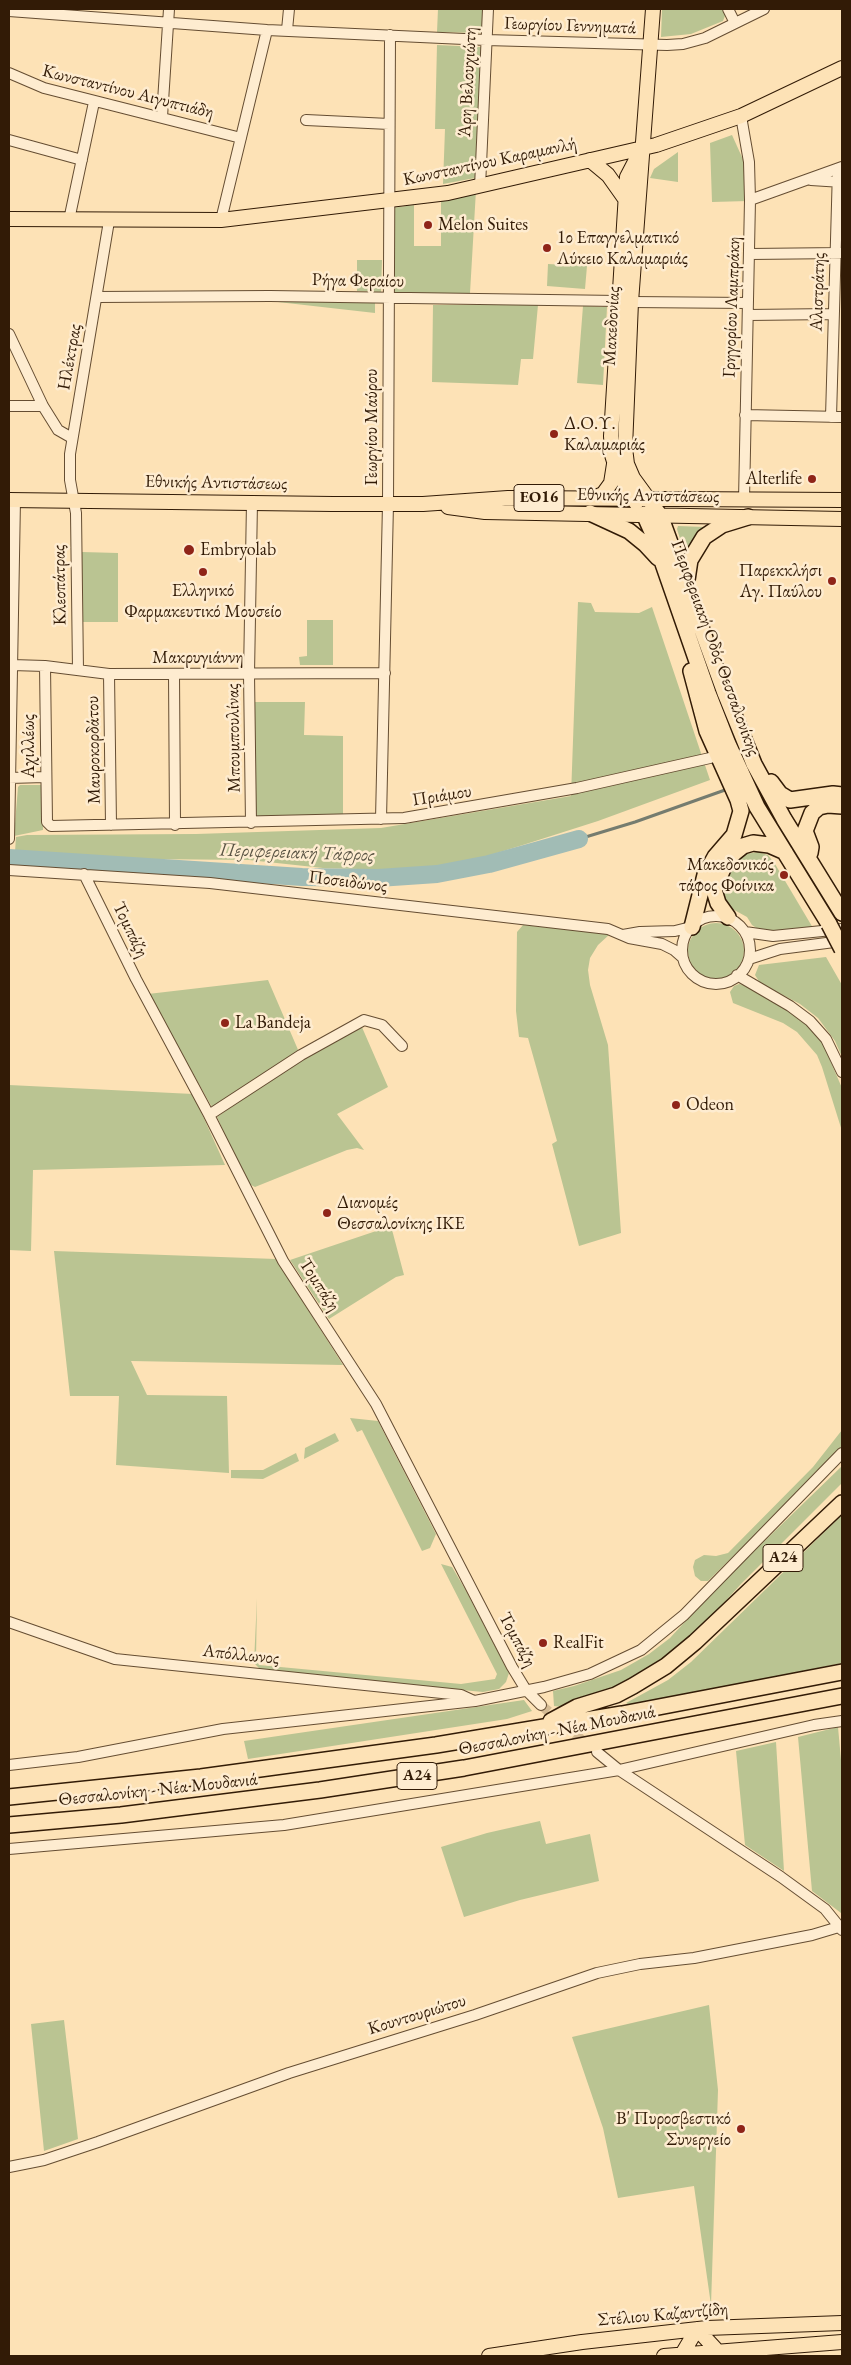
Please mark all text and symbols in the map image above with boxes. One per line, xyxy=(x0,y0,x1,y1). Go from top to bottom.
street label: Γεωργίου Γεννηματά xyxy=(504,13,636,39)
street label: Άρη Βελουχιώτη xyxy=(454,27,482,137)
street label: Κωνσταντίνου Αιγυπτιάδη xyxy=(40,60,216,124)
street label: Κωνσταντίνου Καραμανλή xyxy=(401,133,579,191)
place label: Melon Suites xyxy=(438,214,528,236)
marker: Melon Suites xyxy=(422,219,434,231)
place label: 1ο Επαγγελματικό Λύκειο Καλαμαριάς xyxy=(557,227,688,270)
street label: Γρηγορίου Λαμπράκη xyxy=(719,236,745,378)
marker: 1ο Επαγγελματικό Λύκειο Καλαμαριάς xyxy=(541,242,553,254)
street label: Αλιστράτης xyxy=(806,252,830,332)
street label: Ρήγα Φεραίου xyxy=(312,269,404,293)
street label: Μακεδονίας xyxy=(599,286,625,366)
street label: Ηλέκτρας xyxy=(54,322,86,392)
street label: Γεωργίου Μαύρου xyxy=(361,369,383,485)
place label: Δ.Ο.Υ. Καλαμαριάς xyxy=(564,413,645,456)
marker: Δ.Ο.Υ. Καλαμαριάς xyxy=(548,428,560,440)
place label: Alterlife xyxy=(746,468,802,490)
street label: Εθνικής Αντιστάσεως xyxy=(145,471,287,495)
marker: Alterlife xyxy=(806,473,818,485)
road number: ΕΟ16 xyxy=(514,484,564,512)
street label: Εθνικής Αντιστάσεως xyxy=(577,484,719,508)
street label: Περιφερειακή Οδός Θεσσαλονίκης xyxy=(666,537,764,759)
place label: Embryolab xyxy=(200,539,276,561)
marker: Embryolab xyxy=(182,543,196,557)
street label: Κλεοπάτρας xyxy=(48,544,72,626)
place label: Παρεκκλήσι Αγ. Παύλου xyxy=(739,560,822,602)
marker: Ελληνικό Φαρμακευτικό Μουσείο xyxy=(197,566,209,578)
marker: Παρεκκλήσι Αγ. Παύλου xyxy=(826,575,838,587)
place label: Ελληνικό Φαρμακευτικό Μουσείο xyxy=(124,580,282,622)
street label: Μακρυγιάννη xyxy=(152,647,244,669)
street label: Μπουμπουλίνας xyxy=(222,683,246,793)
street label: Μαυροκορδάτου xyxy=(82,696,106,804)
street label: Αχιλλέως xyxy=(18,714,40,778)
street label: Πριάμου xyxy=(411,781,473,811)
water label: Περιφερειακή Τάφρος xyxy=(219,839,375,867)
place label: Μακεδονικός τάφος Φοίνικα xyxy=(679,854,774,896)
street label: Ποσειδώνος xyxy=(307,866,389,898)
marker: Μακεδονικός τάφος Φοίνικα xyxy=(778,869,790,881)
street label: Τομπάζη xyxy=(107,899,153,961)
place label: La Bandeja xyxy=(235,1012,311,1034)
marker: La Bandeja xyxy=(219,1017,231,1029)
place label: Odeon xyxy=(686,1094,734,1116)
marker: Odeon xyxy=(670,1099,682,1111)
place label: Διανομές Θεσσαλονίκης ΙΚΕ xyxy=(337,1192,465,1234)
marker: Διανομές Θεσσαλονίκης ΙΚΕ xyxy=(321,1207,333,1219)
street label: Τομπάζη xyxy=(294,1254,344,1316)
road number: Α24 xyxy=(763,1545,803,1572)
street label: Τομπάζη xyxy=(494,1609,540,1671)
place label: RealFit xyxy=(553,1632,604,1654)
marker: RealFit xyxy=(537,1637,549,1649)
street label: Απόλλωνος xyxy=(202,1640,280,1670)
street label: Θεσσαλονίκη - Νέα Μουδανιά xyxy=(457,1701,657,1761)
road number: Α24 xyxy=(397,1762,437,1790)
street label: Θεσσαλονίκη - Νέα Μουδανιά xyxy=(57,1769,259,1811)
street label: Κουντουριώτου xyxy=(365,1990,469,2040)
place label: Β' Πυροσβεστικό Συνεργείο xyxy=(616,2108,731,2150)
marker: Β' Πυροσβεστικό Συνεργείο xyxy=(735,2123,747,2135)
street label: Στέλιου Καζαντζίδη xyxy=(597,2299,729,2331)

